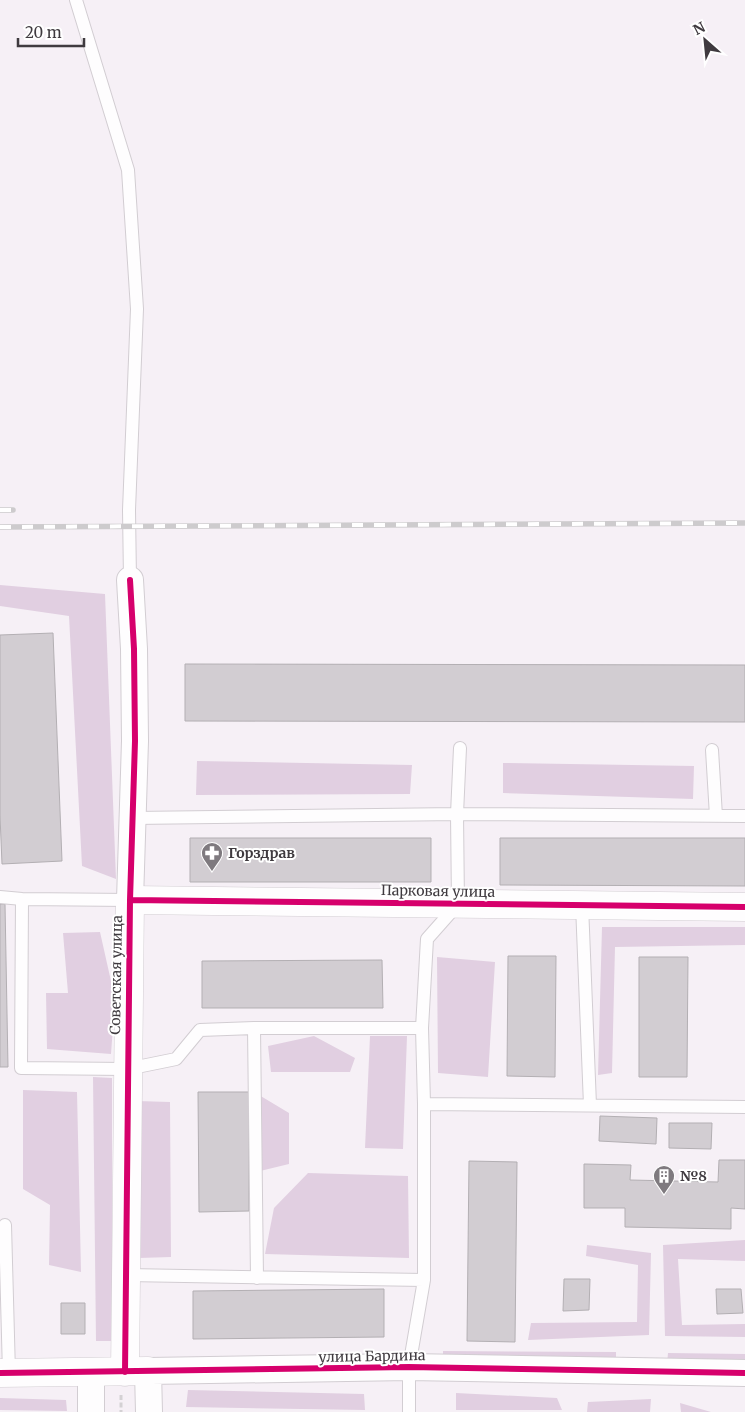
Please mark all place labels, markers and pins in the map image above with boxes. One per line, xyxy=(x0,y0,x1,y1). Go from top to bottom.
pharmacy icon: Горздрав xyxy=(200,841,224,872)
place label: Горздрав xyxy=(228,844,295,862)
building icon: №8 xyxy=(652,1164,676,1195)
place label: №8 xyxy=(680,1167,707,1185)

